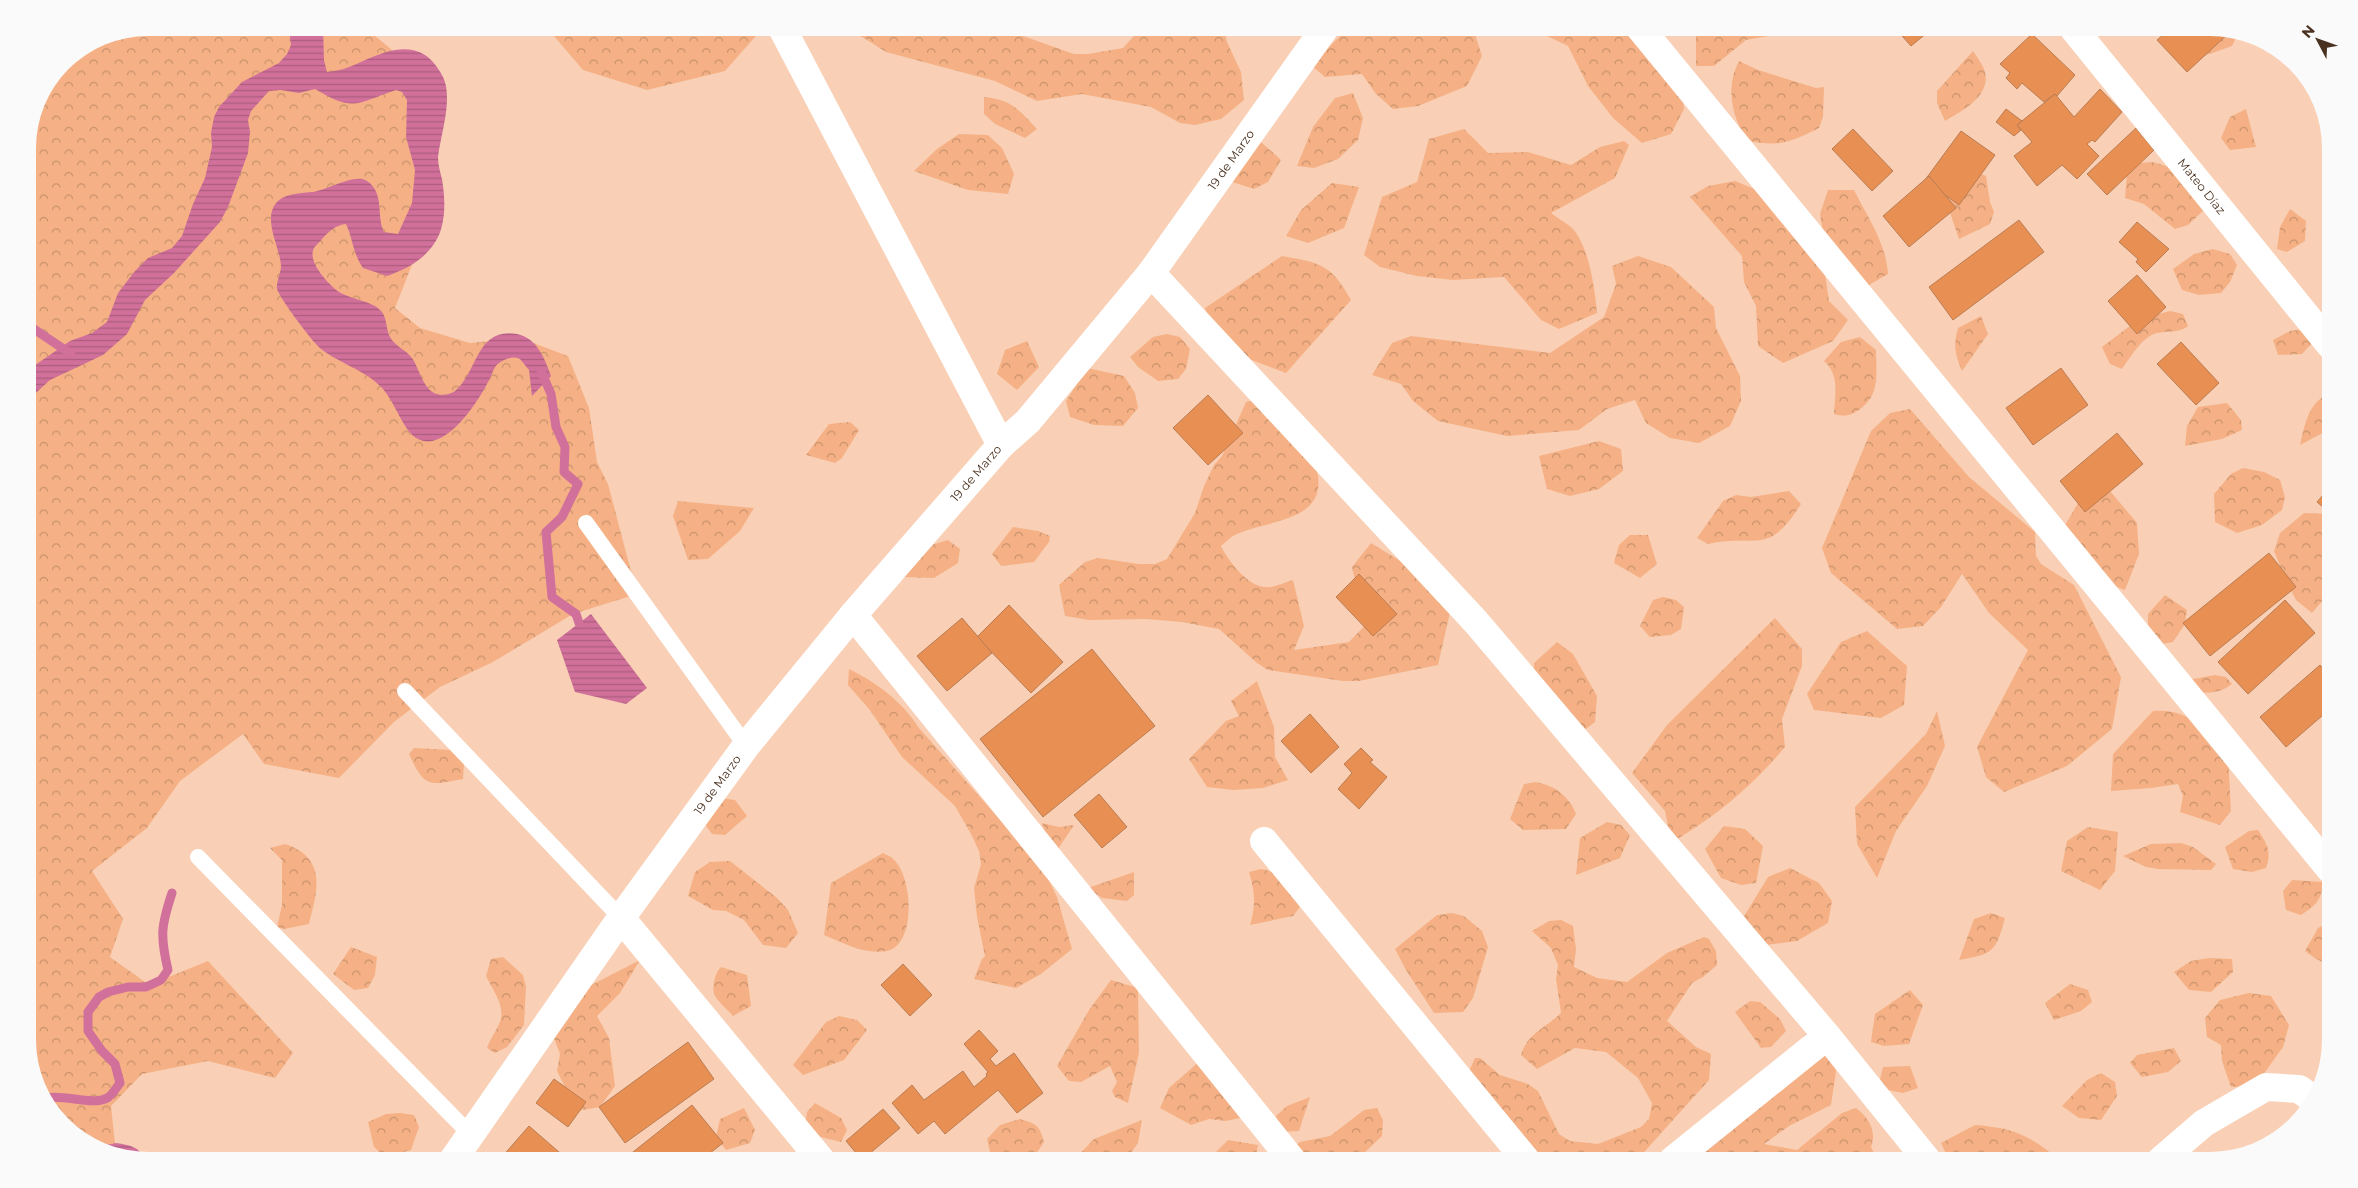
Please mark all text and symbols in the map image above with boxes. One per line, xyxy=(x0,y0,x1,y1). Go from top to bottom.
north arrow xyxy=(2293,15,2343,65)
text: N xyxy=(2298,21,2319,42)
street label: 19 de Marzo xyxy=(1204,127,1257,193)
street label: Mateo Díaz xyxy=(2175,155,2229,217)
street label: 19 de Marzo xyxy=(947,442,1005,505)
street label: 19 de Marzo xyxy=(691,752,744,818)

